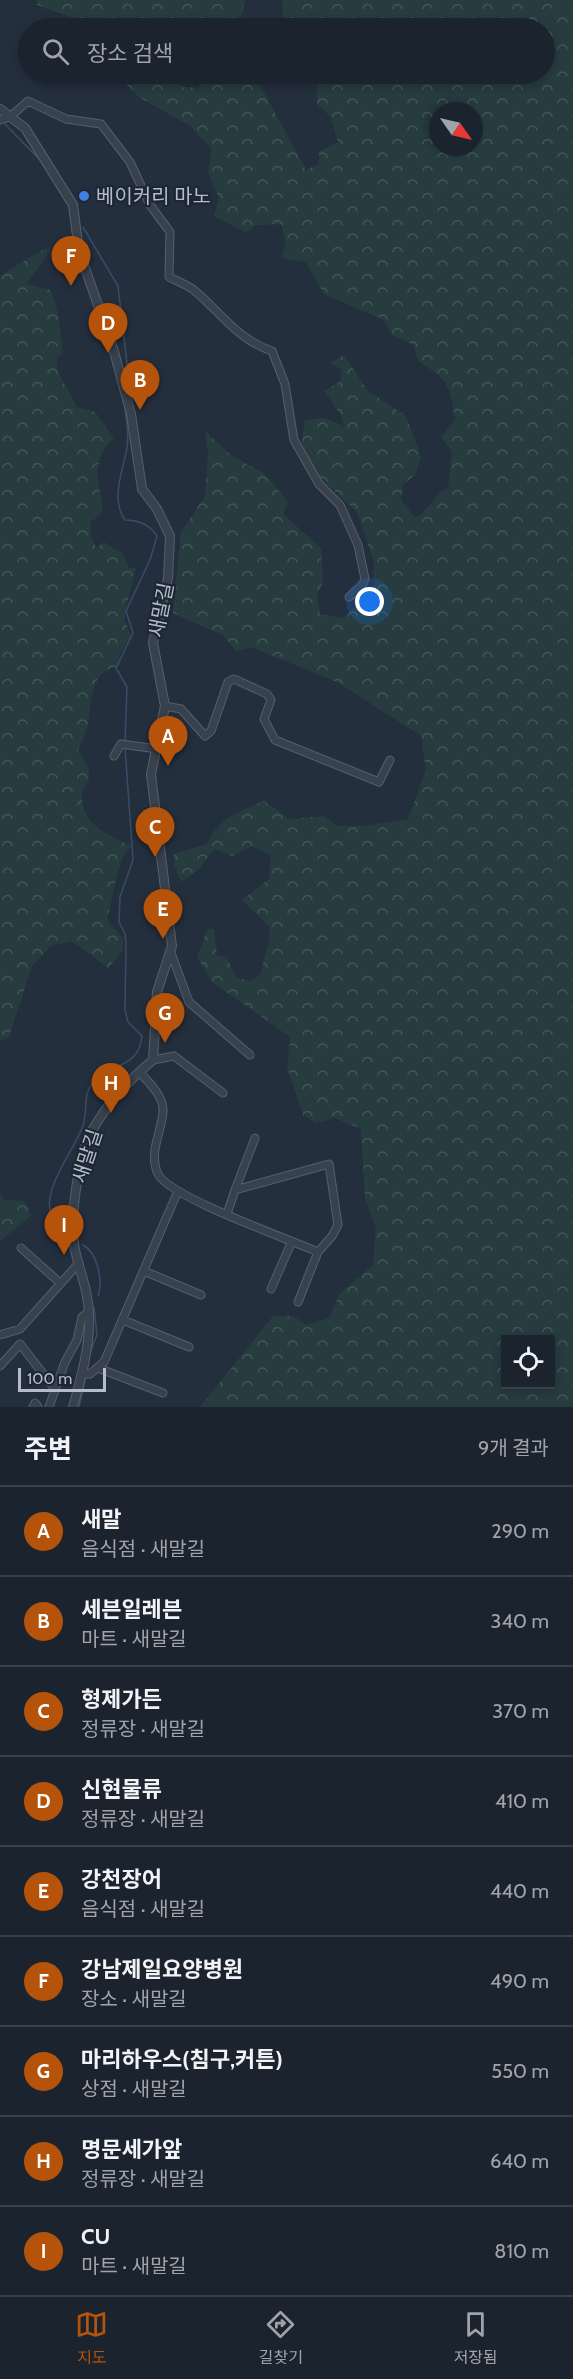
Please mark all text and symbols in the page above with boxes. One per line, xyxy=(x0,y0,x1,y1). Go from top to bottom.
search box xyxy=(18,18,555,84)
icon: search xyxy=(39,35,72,68)
text: 장소 검색 xyxy=(87,40,173,67)
north arrow xyxy=(429,102,483,156)
place label: 베이커리 마노 xyxy=(96,184,211,208)
marker: 베이커리 마노 xyxy=(77,189,91,203)
pin: F xyxy=(52,236,90,286)
pin: D xyxy=(88,304,128,353)
pin: B xyxy=(120,360,160,410)
street label: 새말길 xyxy=(144,581,178,639)
your location xyxy=(355,587,384,616)
pin: A xyxy=(148,716,188,766)
pin: C xyxy=(136,808,174,857)
pin: E xyxy=(144,890,182,939)
pin: G xyxy=(146,994,184,1043)
pin: H xyxy=(92,1064,130,1113)
street label: 새말길 xyxy=(67,1126,107,1186)
pin: I xyxy=(44,1206,84,1255)
map controls xyxy=(501,1335,555,1389)
button: locate xyxy=(501,1335,555,1389)
scale bar xyxy=(18,1365,106,1392)
text: 100 m xyxy=(27,1369,72,1388)
text: 주변 xyxy=(24,1433,72,1465)
text: 9개 결과 xyxy=(478,1436,549,1460)
text: 새말 xyxy=(81,1506,121,1533)
text: A xyxy=(37,1519,50,1543)
text: 290 m xyxy=(491,1519,549,1543)
text: 음식점 · 새말길 xyxy=(81,1537,205,1561)
text: 세븐일레븐 xyxy=(81,1596,182,1623)
text: B xyxy=(37,1609,50,1633)
text: 340 m xyxy=(491,1609,549,1633)
text: 마트 · 새말길 xyxy=(81,1627,187,1651)
text: 형제가든 xyxy=(81,1686,162,1713)
text: C xyxy=(37,1699,50,1723)
text: 370 m xyxy=(492,1699,549,1723)
text: 정류장 · 새말길 xyxy=(81,1717,205,1741)
text: 신현물류 xyxy=(81,1776,162,1803)
text: D xyxy=(36,1789,51,1813)
text: 410 m xyxy=(495,1789,549,1813)
text: 정류장 · 새말길 xyxy=(81,1807,205,1831)
text: 강천장어 xyxy=(81,1866,162,1893)
text: E xyxy=(38,1879,49,1903)
text: 440 m xyxy=(490,1879,549,1903)
text: 음식점 · 새말길 xyxy=(81,1897,205,1921)
text: 강남제일요양병원 xyxy=(81,1956,243,1983)
text: F xyxy=(38,1969,49,1993)
text: 490 m xyxy=(490,1969,549,1993)
text: 장소 · 새말길 xyxy=(81,1987,187,2011)
text: 마리하우스(침구,커튼) xyxy=(81,2046,283,2073)
text: G xyxy=(37,2059,50,2083)
text: 550 m xyxy=(491,2059,549,2083)
text: 상점 · 새말길 xyxy=(81,2077,187,2101)
text: 명문세가앞 xyxy=(81,2136,182,2163)
text: H xyxy=(36,2149,51,2173)
text: 640 m xyxy=(490,2149,549,2173)
text: 정류장 · 새말길 xyxy=(81,2167,205,2191)
text: CU xyxy=(81,2223,110,2250)
text: I xyxy=(41,2239,46,2263)
text: 810 m xyxy=(494,2239,549,2263)
text: 마트 · 새말길 xyxy=(81,2254,187,2278)
tab: 지도 xyxy=(75,2308,108,2368)
tab: 길찾기 xyxy=(259,2308,303,2368)
tab: 저장됨 xyxy=(454,2308,498,2368)

